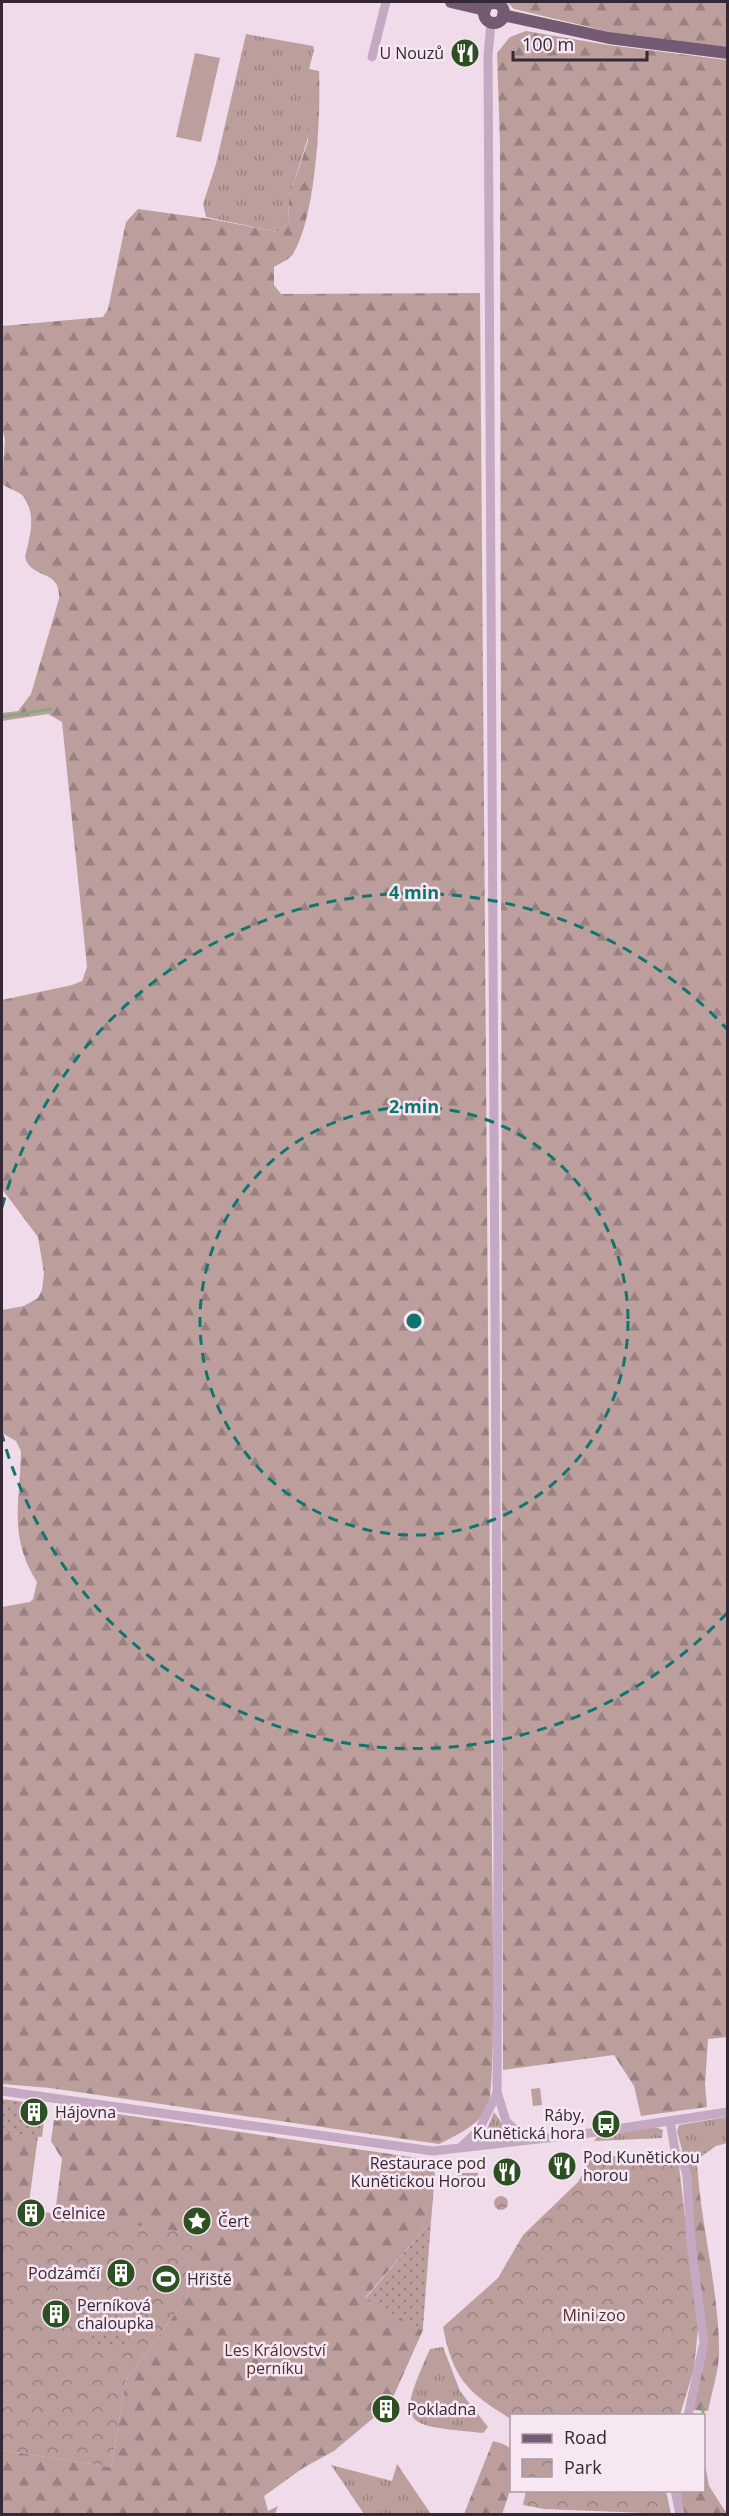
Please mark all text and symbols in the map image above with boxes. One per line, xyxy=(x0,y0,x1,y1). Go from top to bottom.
scale bar xyxy=(513,24,646,62)
text: 100 m xyxy=(522,32,574,56)
restaurant icon: U Nouzů xyxy=(449,37,481,69)
place label: U Nouzů xyxy=(379,42,444,64)
text: 4 min xyxy=(389,880,439,904)
text: 2 min xyxy=(389,1094,439,1118)
centre of rings xyxy=(404,1311,424,1331)
building icon: Hájovna xyxy=(18,2096,50,2128)
place label: Hájovna xyxy=(55,2101,116,2123)
place label: Ráby, Kunětická hora xyxy=(473,2104,585,2144)
bus stop icon: Ráby, Kunětická hora xyxy=(590,2108,622,2140)
place label: Pod Kunětickou horou xyxy=(583,2146,700,2186)
restaurant icon: Pod Kunětickou horou xyxy=(546,2150,578,2182)
place label: Restaurace pod Kunětickou Horou xyxy=(351,2152,486,2192)
restaurant icon: Restaurace pod Kunětickou Horou xyxy=(491,2156,523,2188)
building icon: Celnice xyxy=(15,2197,47,2229)
place label: Celnice xyxy=(52,2202,106,2224)
place icon: Čert xyxy=(181,2205,213,2237)
place label: Čert xyxy=(218,2210,250,2232)
building icon: Podzámčí xyxy=(105,2257,137,2289)
place label: Podzámčí xyxy=(28,2262,101,2284)
sports icon: Hřiště xyxy=(150,2263,182,2295)
place label: Hřiště xyxy=(187,2268,232,2290)
place label: Perníková chaloupka xyxy=(77,2294,154,2334)
building icon: Perníková chaloupka xyxy=(40,2298,72,2330)
park label: Mini zoo xyxy=(562,2304,626,2326)
park label: Les Království perníku xyxy=(224,2339,327,2379)
building icon: Pokladna xyxy=(370,2393,402,2425)
place label: Pokladna xyxy=(407,2398,476,2420)
legend xyxy=(510,2414,705,2492)
text: Road xyxy=(564,2425,607,2449)
text: Park xyxy=(564,2455,602,2479)

